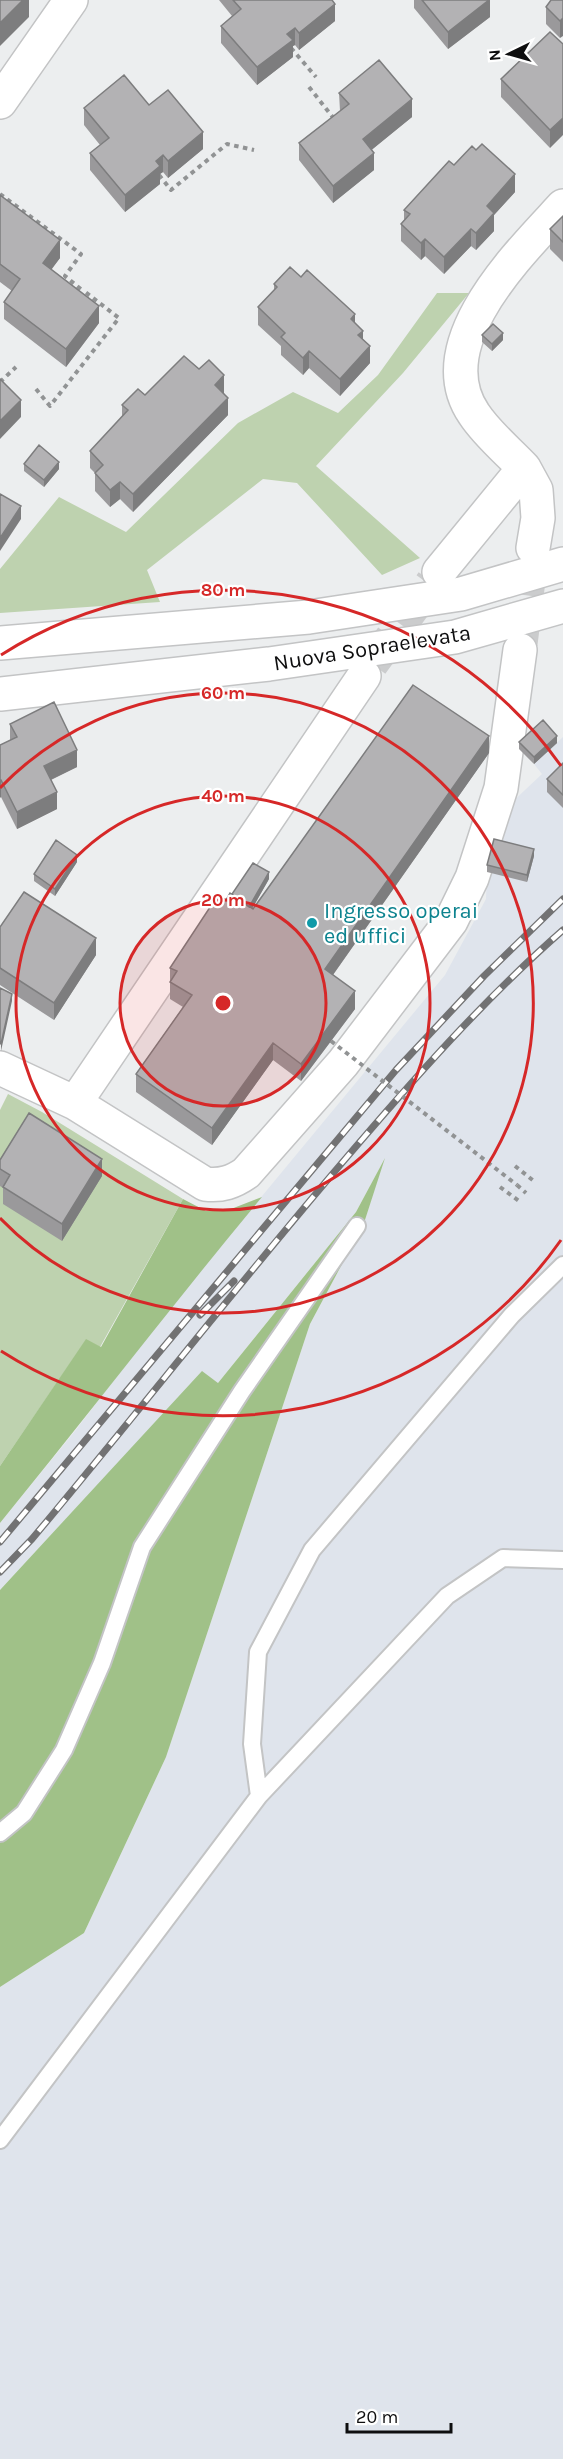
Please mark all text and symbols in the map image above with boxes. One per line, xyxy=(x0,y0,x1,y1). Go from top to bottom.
north arrow xyxy=(479,24,539,84)
text: N xyxy=(485,49,505,62)
text: 80 m xyxy=(201,579,245,601)
street label: Nuova Sopraelevata xyxy=(272,620,473,676)
text: 60 m xyxy=(201,682,245,704)
text: 40 m xyxy=(201,785,245,807)
text: 20 m xyxy=(201,889,245,911)
place label: Ingresso operai ed uffici xyxy=(324,898,478,949)
marker: Ingresso operai ed uffici xyxy=(305,916,319,930)
centre of rings xyxy=(213,993,233,1013)
scale bar xyxy=(347,2396,450,2434)
text: 20 m xyxy=(356,2406,398,2428)

